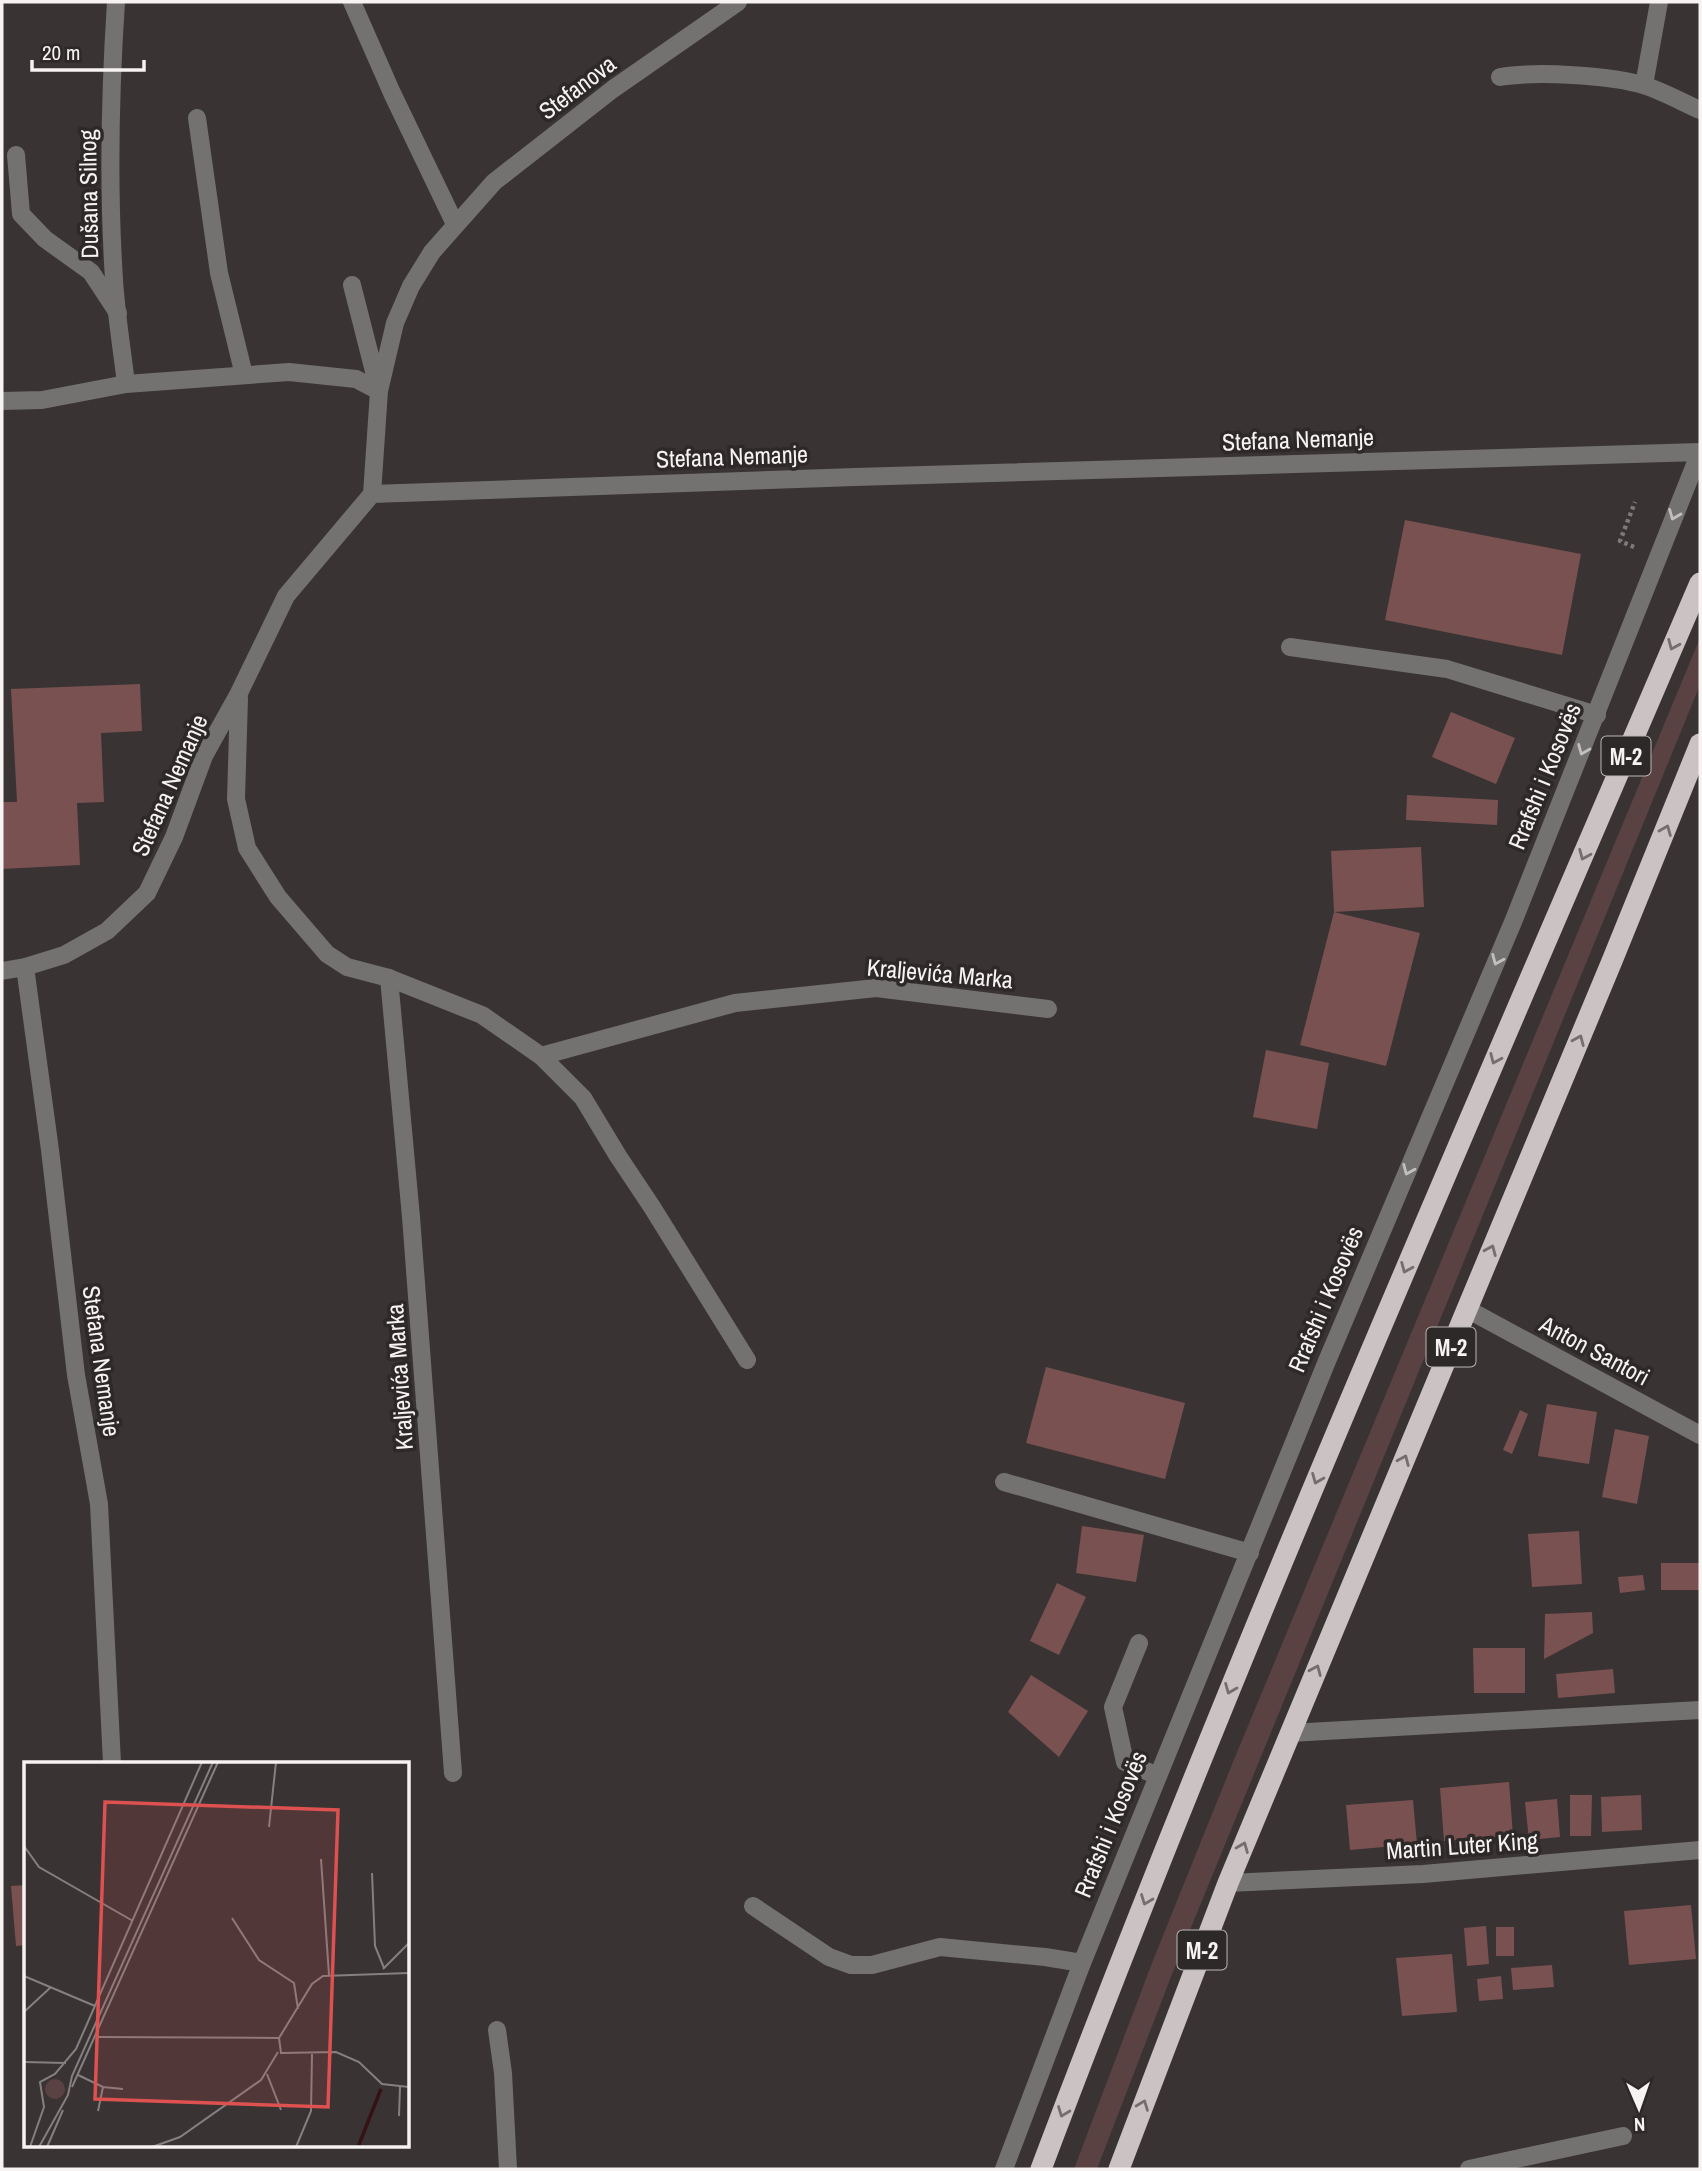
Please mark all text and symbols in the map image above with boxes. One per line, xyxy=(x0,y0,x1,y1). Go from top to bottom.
scale bar xyxy=(32,28,144,72)
text: 20 m xyxy=(42,38,80,67)
street label: Stefanova xyxy=(532,48,622,126)
street label: Dušana Silnog xyxy=(71,129,105,259)
street label: Stefana Nemanje xyxy=(1221,420,1375,458)
street label: Stefana Nemanje xyxy=(655,437,809,475)
one-way arrow xyxy=(1668,508,1682,520)
one-way arrow xyxy=(1668,639,1682,651)
street label: Rrafshi i Kosovës xyxy=(1500,698,1588,854)
street label: Stefana Nemanje xyxy=(123,709,215,861)
road number: M-2 xyxy=(1602,736,1650,776)
one-way arrow xyxy=(1577,743,1591,755)
one-way arrow xyxy=(1657,825,1671,837)
one-way arrow xyxy=(1578,847,1592,860)
street label: Kraljevića Marka xyxy=(866,951,1014,995)
one-way arrow xyxy=(1491,953,1505,966)
one-way arrow xyxy=(1571,1035,1585,1047)
one-way arrow xyxy=(1490,1052,1504,1064)
one-way arrow xyxy=(1402,1162,1416,1175)
street label: Rrafshi i Kosovës xyxy=(1280,1221,1370,1377)
one-way arrow xyxy=(1483,1245,1497,1257)
one-way arrow xyxy=(1400,1261,1414,1273)
street label: Stefana Nemanje xyxy=(76,1283,128,1439)
street label: Kraljevića Marka xyxy=(378,1303,420,1451)
street label: Anton Santori xyxy=(1533,1307,1656,1392)
road number: M-2 xyxy=(1426,1328,1476,1366)
one-way arrow xyxy=(1395,1455,1409,1467)
one-way arrow xyxy=(1311,1471,1325,1484)
one-way arrow xyxy=(1308,1665,1322,1677)
one-way arrow xyxy=(1224,1682,1238,1694)
street label: Rrafshi i Kosovës xyxy=(1066,1746,1154,1902)
inset map xyxy=(24,1762,410,2146)
street label: Martin Luter King xyxy=(1385,1824,1539,1866)
one-way arrow xyxy=(1234,1842,1248,1854)
one-way arrow xyxy=(1140,1894,1154,1906)
road number: M-2 xyxy=(1178,1930,1226,1969)
north arrow xyxy=(1604,2073,1674,2143)
one-way arrow xyxy=(1135,2100,1149,2112)
one-way arrow xyxy=(1057,2106,1071,2118)
text: N xyxy=(1634,2112,1646,2138)

